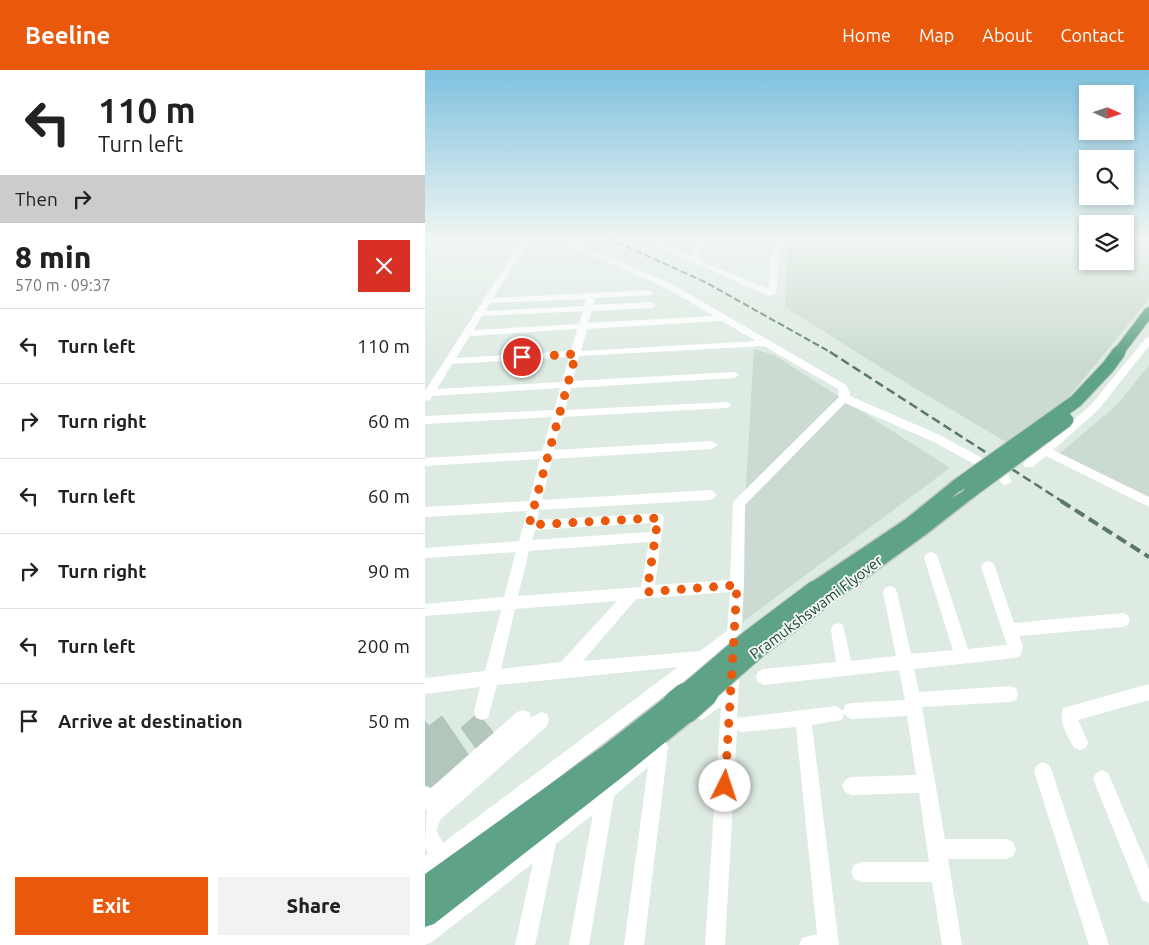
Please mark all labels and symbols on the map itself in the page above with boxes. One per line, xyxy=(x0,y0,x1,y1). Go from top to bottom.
north arrow xyxy=(1079,85,1134,140)
pin xyxy=(501,336,543,378)
street label: Pramukshswami Flyover xyxy=(746,551,886,662)
position arrow xyxy=(698,759,750,811)

